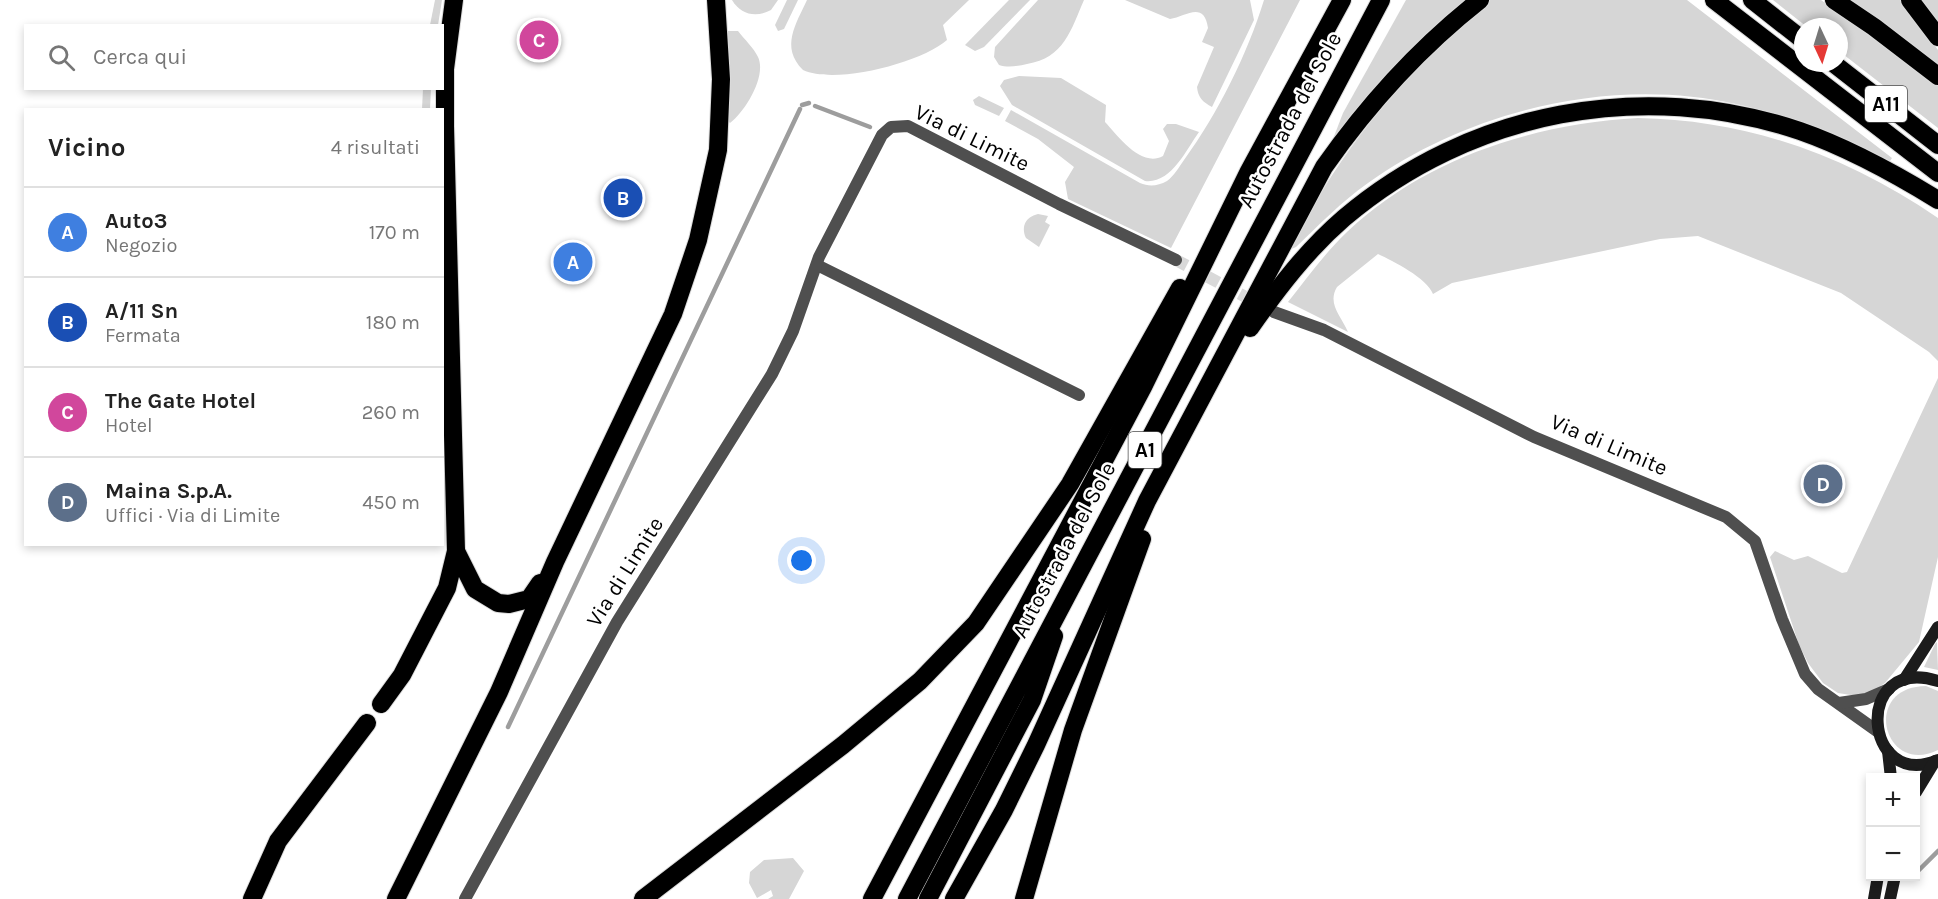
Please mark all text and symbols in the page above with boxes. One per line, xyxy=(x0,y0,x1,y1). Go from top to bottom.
pin: C xyxy=(520,18,558,63)
north arrow xyxy=(1794,18,1848,72)
search box xyxy=(24,24,444,90)
street label: Autostrada del Sole xyxy=(1233,28,1347,212)
icon: search xyxy=(45,41,78,74)
text: Cerca qui xyxy=(93,44,187,70)
road number: A11 xyxy=(1865,86,1907,122)
street label: Via di Limite xyxy=(910,99,1034,177)
text: Vicino xyxy=(48,132,125,163)
text: 4 risultati xyxy=(331,136,420,159)
pin: B xyxy=(604,176,642,220)
text: Auto3 xyxy=(105,208,167,234)
text: A xyxy=(61,221,74,244)
text: 170 m xyxy=(369,221,420,244)
text: Negozio xyxy=(105,234,178,257)
pin: A xyxy=(554,240,592,284)
text: A/11 Sn xyxy=(105,298,178,324)
text: B xyxy=(61,311,74,334)
text: 180 m xyxy=(366,311,420,334)
text: Fermata xyxy=(105,324,181,347)
text: The Gate Hotel xyxy=(105,388,256,414)
text: C xyxy=(61,401,74,424)
text: 260 m xyxy=(362,401,420,424)
street label: Via di Limite xyxy=(1547,409,1671,481)
text: Hotel xyxy=(105,414,153,437)
road number: A1 xyxy=(1128,432,1162,468)
street label: Autostrada del Sole xyxy=(1007,458,1121,642)
pin: D xyxy=(1804,462,1842,506)
text: Maina S.p.A. xyxy=(105,478,232,504)
text: D xyxy=(61,491,74,514)
text: 450 m xyxy=(362,491,420,514)
text: Uffici · Via di Limite xyxy=(105,504,280,527)
street label: Via di Limite xyxy=(581,512,669,632)
your location xyxy=(787,546,816,575)
map controls xyxy=(1866,773,1920,881)
button: + xyxy=(1866,773,1920,827)
button: − xyxy=(1866,827,1920,881)

